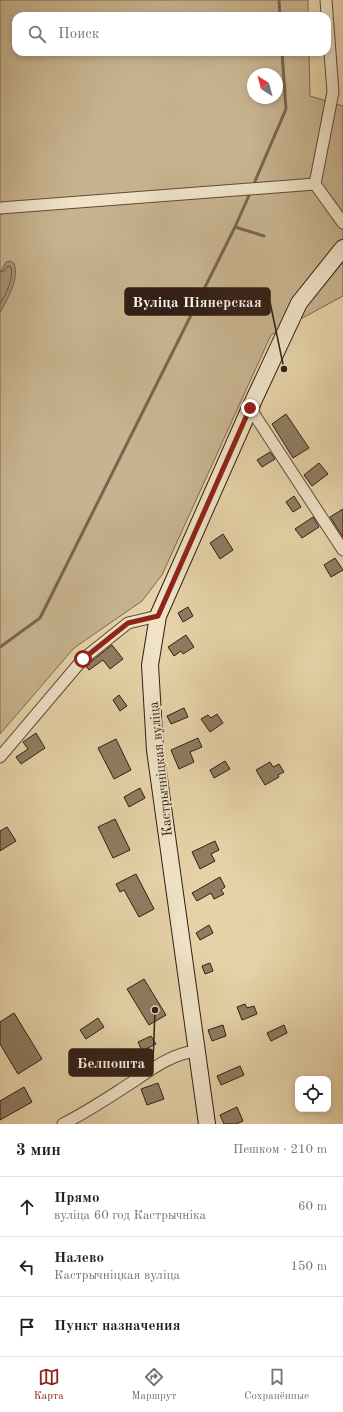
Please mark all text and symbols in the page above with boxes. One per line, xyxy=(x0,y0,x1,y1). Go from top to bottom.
search box xyxy=(12,12,331,56)
icon: search xyxy=(26,23,48,45)
text: Поиск xyxy=(58,27,99,42)
north arrow xyxy=(247,68,283,104)
callout: Вуліца Піянерская xyxy=(125,288,270,315)
text: Вуліца Піянерская xyxy=(132,296,262,311)
route end xyxy=(241,399,259,417)
route start xyxy=(74,650,92,668)
street label: Кастрычніцкая вуліца xyxy=(147,701,175,837)
callout: Белпошта xyxy=(69,1049,153,1076)
text: Белпошта xyxy=(77,1057,146,1072)
map controls xyxy=(295,1076,331,1112)
button: locate xyxy=(295,1076,331,1112)
text: 3 мин xyxy=(16,1142,61,1159)
text: Пешком · 210 m xyxy=(233,1143,327,1156)
text: Прямо xyxy=(54,1191,100,1206)
icon: ahead xyxy=(16,1196,38,1218)
text: 60 m xyxy=(298,1200,327,1213)
text: вуліца 60 год Кастрычніка xyxy=(54,1209,206,1222)
text: Налево xyxy=(54,1251,104,1266)
icon: left xyxy=(16,1256,38,1278)
text: 150 m xyxy=(290,1260,327,1273)
text: Кастрычніцкая вуліца xyxy=(54,1269,180,1282)
icon: arrive xyxy=(16,1316,38,1338)
text: Пункт назначения xyxy=(54,1319,181,1334)
tab: Карта xyxy=(34,1366,64,1404)
tab: Маршрут xyxy=(131,1366,177,1404)
tab: Сохранённые xyxy=(244,1366,309,1404)

